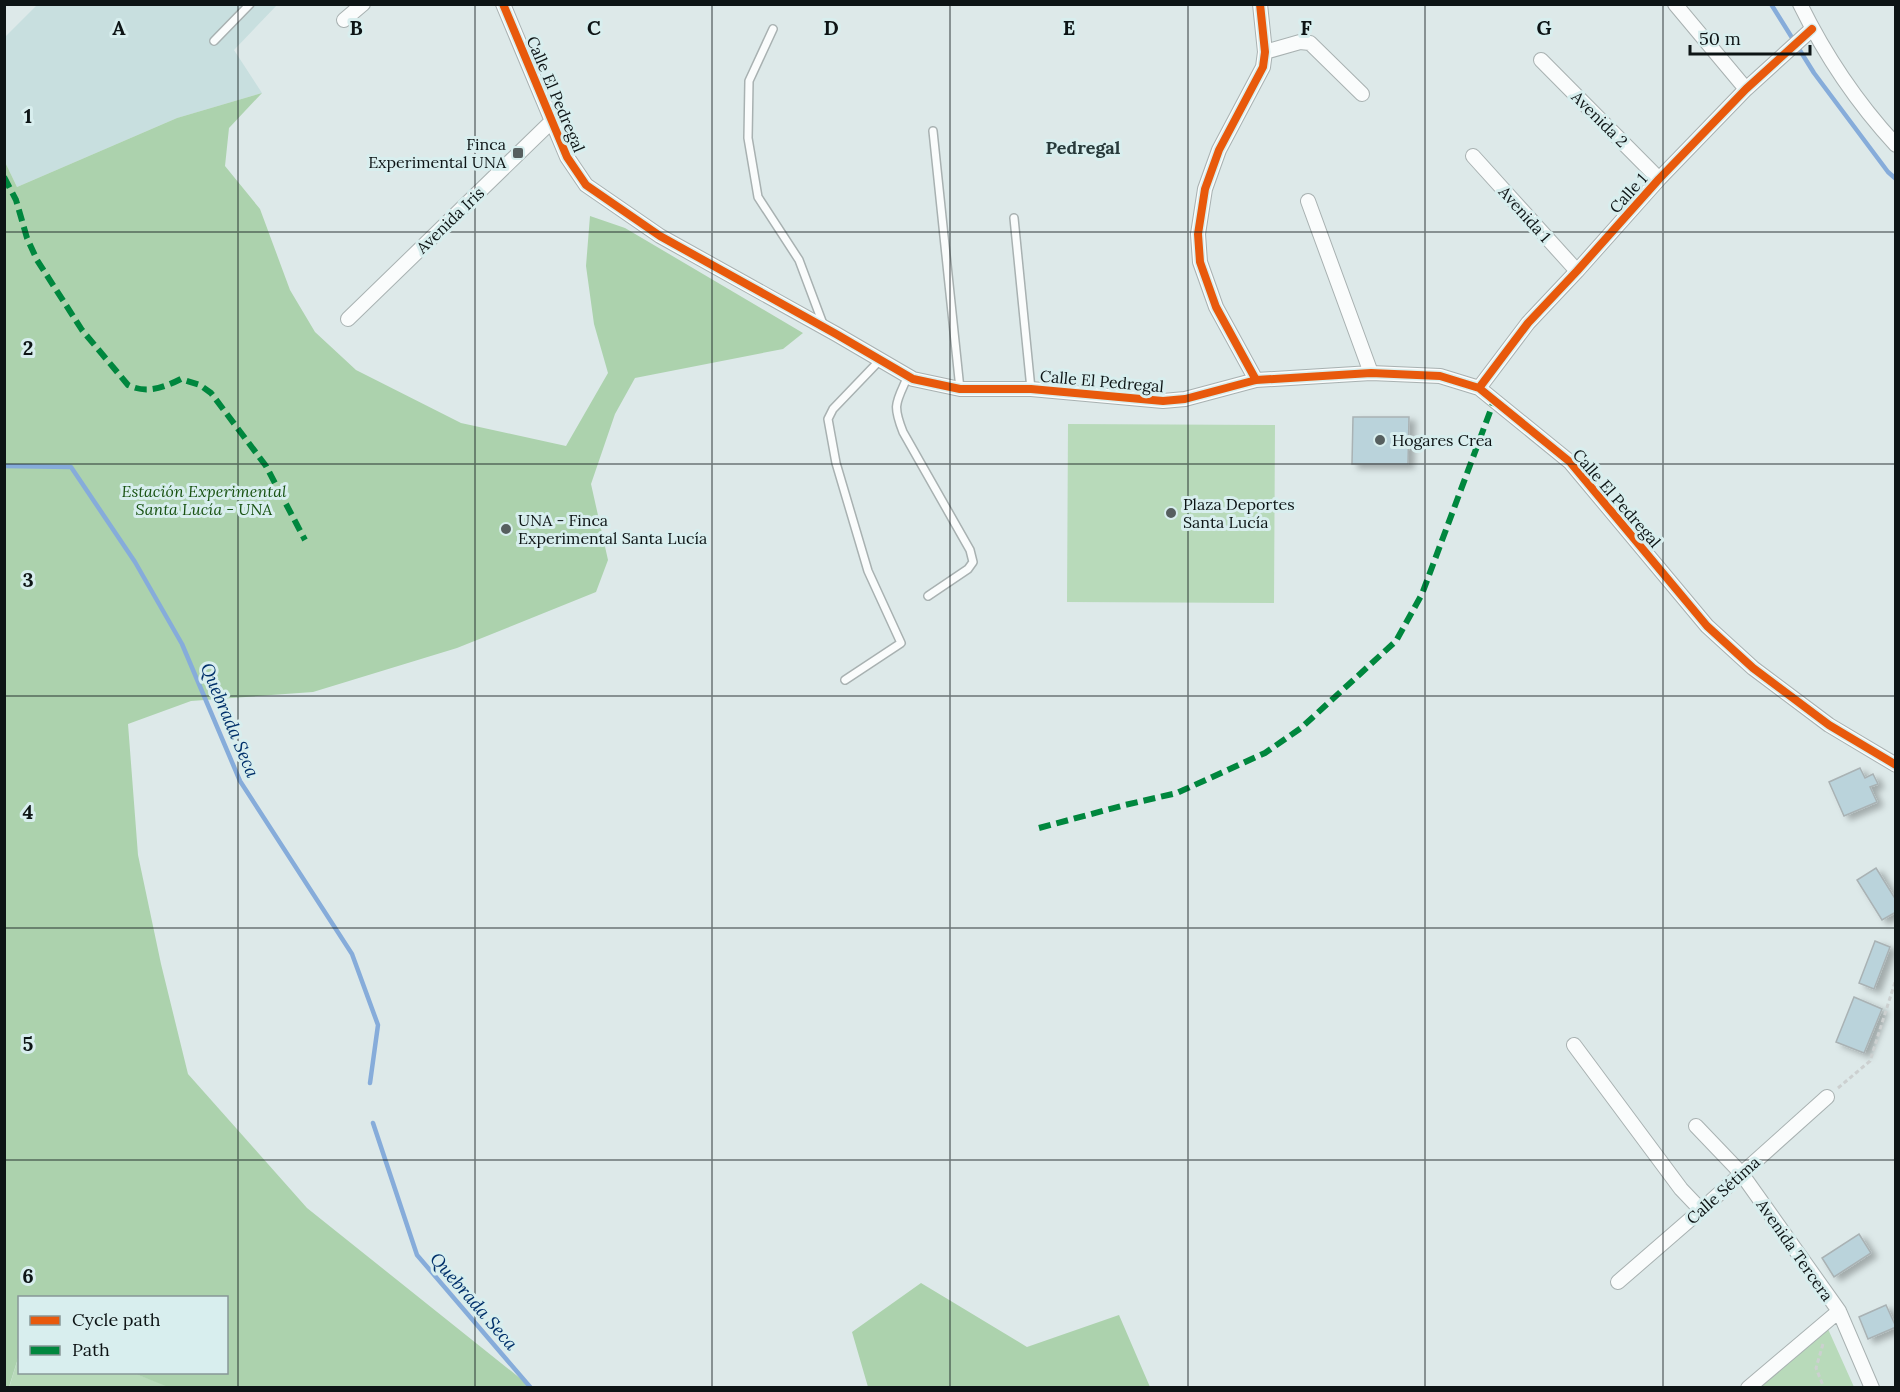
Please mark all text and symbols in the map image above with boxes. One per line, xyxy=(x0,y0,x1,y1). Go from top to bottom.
text: A xyxy=(112,15,126,40)
text: B xyxy=(349,15,363,40)
text: C xyxy=(587,15,601,40)
text: D xyxy=(823,15,839,40)
text: E xyxy=(1063,15,1075,40)
text: F xyxy=(1300,15,1312,40)
text: G xyxy=(1536,15,1552,40)
scale bar xyxy=(1690,18,1810,56)
text: 50 m xyxy=(1699,27,1741,50)
street label: Calle El Pedregal xyxy=(523,33,589,155)
street label: Avenida 2 xyxy=(1567,86,1632,151)
text: 1 xyxy=(24,103,32,128)
place label: Finca Experimental UNA xyxy=(368,134,507,172)
district label: Pedregal xyxy=(1046,136,1121,159)
marker: Finca Experimental UNA xyxy=(511,146,525,160)
street label: Calle 1 xyxy=(1605,169,1651,217)
street label: Avenida 1 xyxy=(1494,181,1555,246)
street label: Avenida Iris xyxy=(411,183,488,258)
text: 2 xyxy=(23,335,33,360)
street label: Calle El Pedregal xyxy=(1039,366,1165,396)
place label: Hogares Crea xyxy=(1392,430,1493,450)
marker: Hogares Crea xyxy=(1373,433,1387,447)
street label: Calle El Pedregal xyxy=(1569,445,1665,551)
park label: Estación Experimental Santa Lucía - UNA xyxy=(122,481,287,519)
place label: Plaza Deportes Santa Lucía xyxy=(1183,494,1295,532)
marker: Plaza Deportes Santa Lucía xyxy=(1164,506,1178,520)
place label: UNA - Finca Experimental Santa Lucía xyxy=(518,510,707,548)
marker: UNA - Finca Experimental Santa Lucía xyxy=(499,522,513,536)
text: 3 xyxy=(22,567,34,592)
water label: Quebrada Seca xyxy=(196,659,265,781)
text: 4 xyxy=(23,799,34,824)
text: 5 xyxy=(23,1031,34,1056)
street label: Calle Sétima xyxy=(1682,1152,1764,1228)
street label: Avenida Tercera xyxy=(1752,1194,1838,1305)
water label: Quebrada Seca xyxy=(425,1247,523,1355)
text: 6 xyxy=(22,1263,34,1288)
legend xyxy=(18,1296,228,1374)
text: Cycle path xyxy=(72,1308,161,1331)
text: Path xyxy=(72,1338,110,1361)

